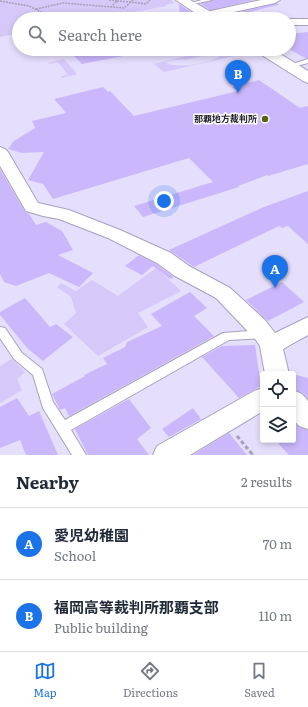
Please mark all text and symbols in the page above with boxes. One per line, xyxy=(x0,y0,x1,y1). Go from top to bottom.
search box xyxy=(12,12,296,56)
icon: search xyxy=(26,23,48,45)
text: Search here xyxy=(58,23,142,46)
pin: B xyxy=(225,60,251,93)
place label: 那覇地方裁判所 xyxy=(194,111,257,125)
marker: 那覇地方裁判所 xyxy=(260,114,270,124)
your location xyxy=(154,191,174,211)
pin: A xyxy=(262,255,288,288)
map controls xyxy=(260,371,296,443)
button: locate xyxy=(260,371,296,407)
button: layers xyxy=(260,407,296,443)
text: Nearby xyxy=(16,469,79,494)
text: 2 results xyxy=(241,472,292,491)
text: 愛児幼稚園 xyxy=(54,523,129,546)
text: A xyxy=(24,534,34,553)
text: 70 m xyxy=(263,534,292,553)
text: School xyxy=(54,546,96,565)
text: 福岡高等裁判所那覇支部 xyxy=(54,595,219,618)
text: B xyxy=(25,606,33,625)
text: 110 m xyxy=(259,606,292,625)
text: Public building xyxy=(54,618,148,637)
tab: Map xyxy=(33,660,57,700)
tab: Directions xyxy=(123,660,178,700)
tab: Saved xyxy=(244,660,275,700)

